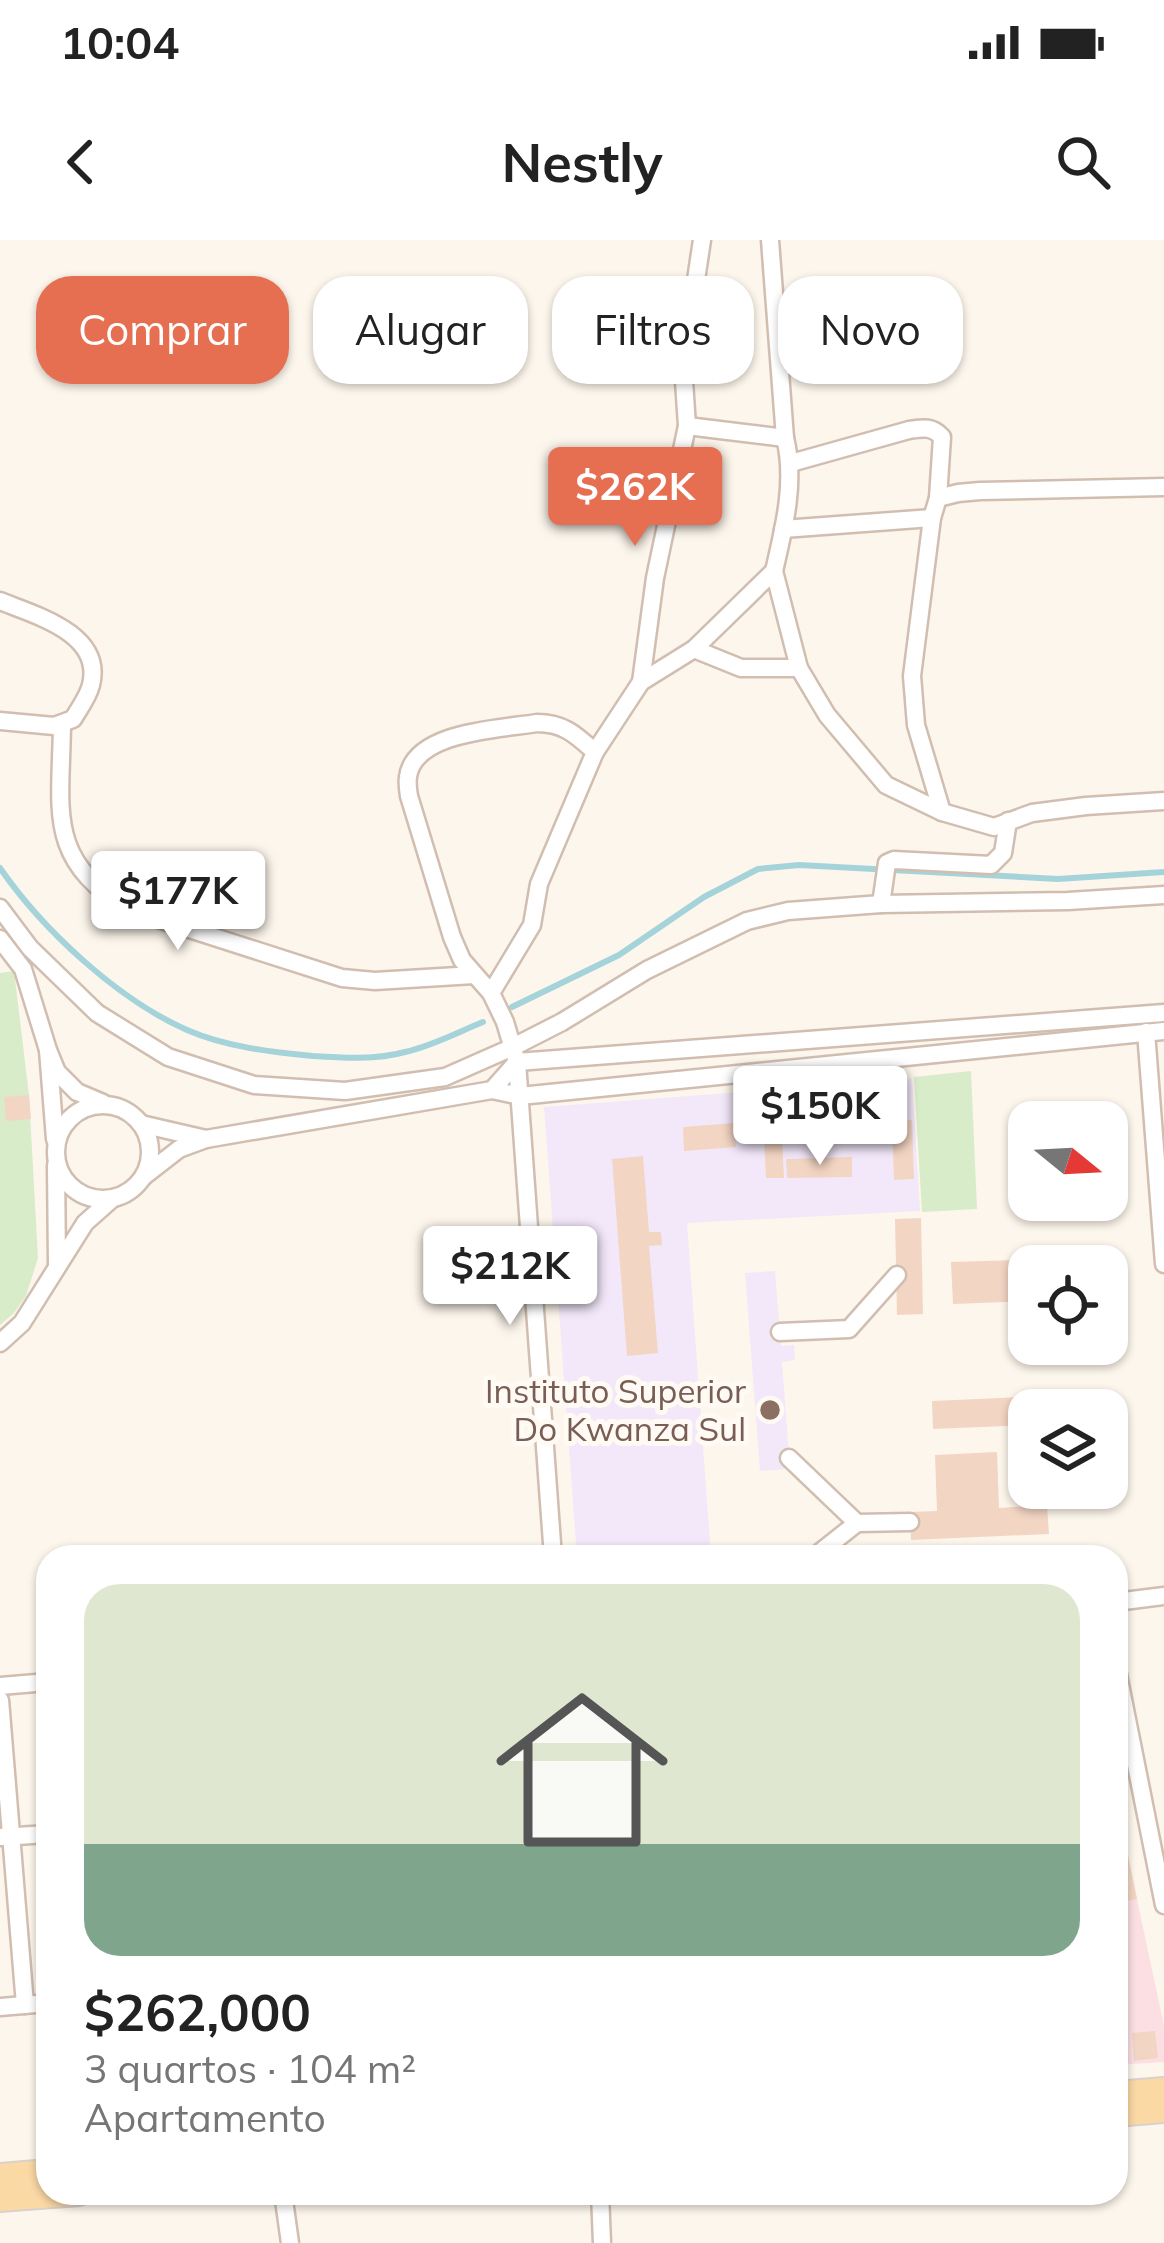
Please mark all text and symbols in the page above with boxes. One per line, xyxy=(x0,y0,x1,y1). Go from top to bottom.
text: 10:04 xyxy=(60,14,179,70)
text: Nestly xyxy=(501,128,663,196)
icon: back xyxy=(48,129,114,195)
icon: search xyxy=(1050,129,1116,195)
chip: Comprar xyxy=(36,276,289,384)
chip: Alugar xyxy=(313,276,528,384)
chip: Filtros xyxy=(552,276,754,384)
chip: Novo xyxy=(778,276,963,384)
pin: $262K xyxy=(551,447,719,549)
text: $262K xyxy=(575,461,695,510)
pin: $177K xyxy=(94,851,262,953)
text: $177K xyxy=(118,865,238,914)
pin: $150K xyxy=(736,1066,904,1168)
text: $150K xyxy=(760,1080,880,1129)
north arrow xyxy=(1008,1101,1128,1221)
map controls xyxy=(1008,1101,1128,1509)
pin: $212K xyxy=(426,1226,594,1328)
text: $212K xyxy=(450,1240,570,1289)
button: locate xyxy=(1008,1245,1128,1365)
place label: Instituto Superior Do Kwanza Sul xyxy=(485,1370,746,1449)
button: layers xyxy=(1008,1389,1128,1509)
marker: Instituto Superior Do Kwanza Sul xyxy=(757,1397,783,1423)
icon: home xyxy=(474,1662,690,1878)
text: $262,000 xyxy=(84,1980,311,2044)
text: 3 quartos · 104 m² xyxy=(84,2044,416,2093)
text: Apartamento xyxy=(84,2093,326,2142)

